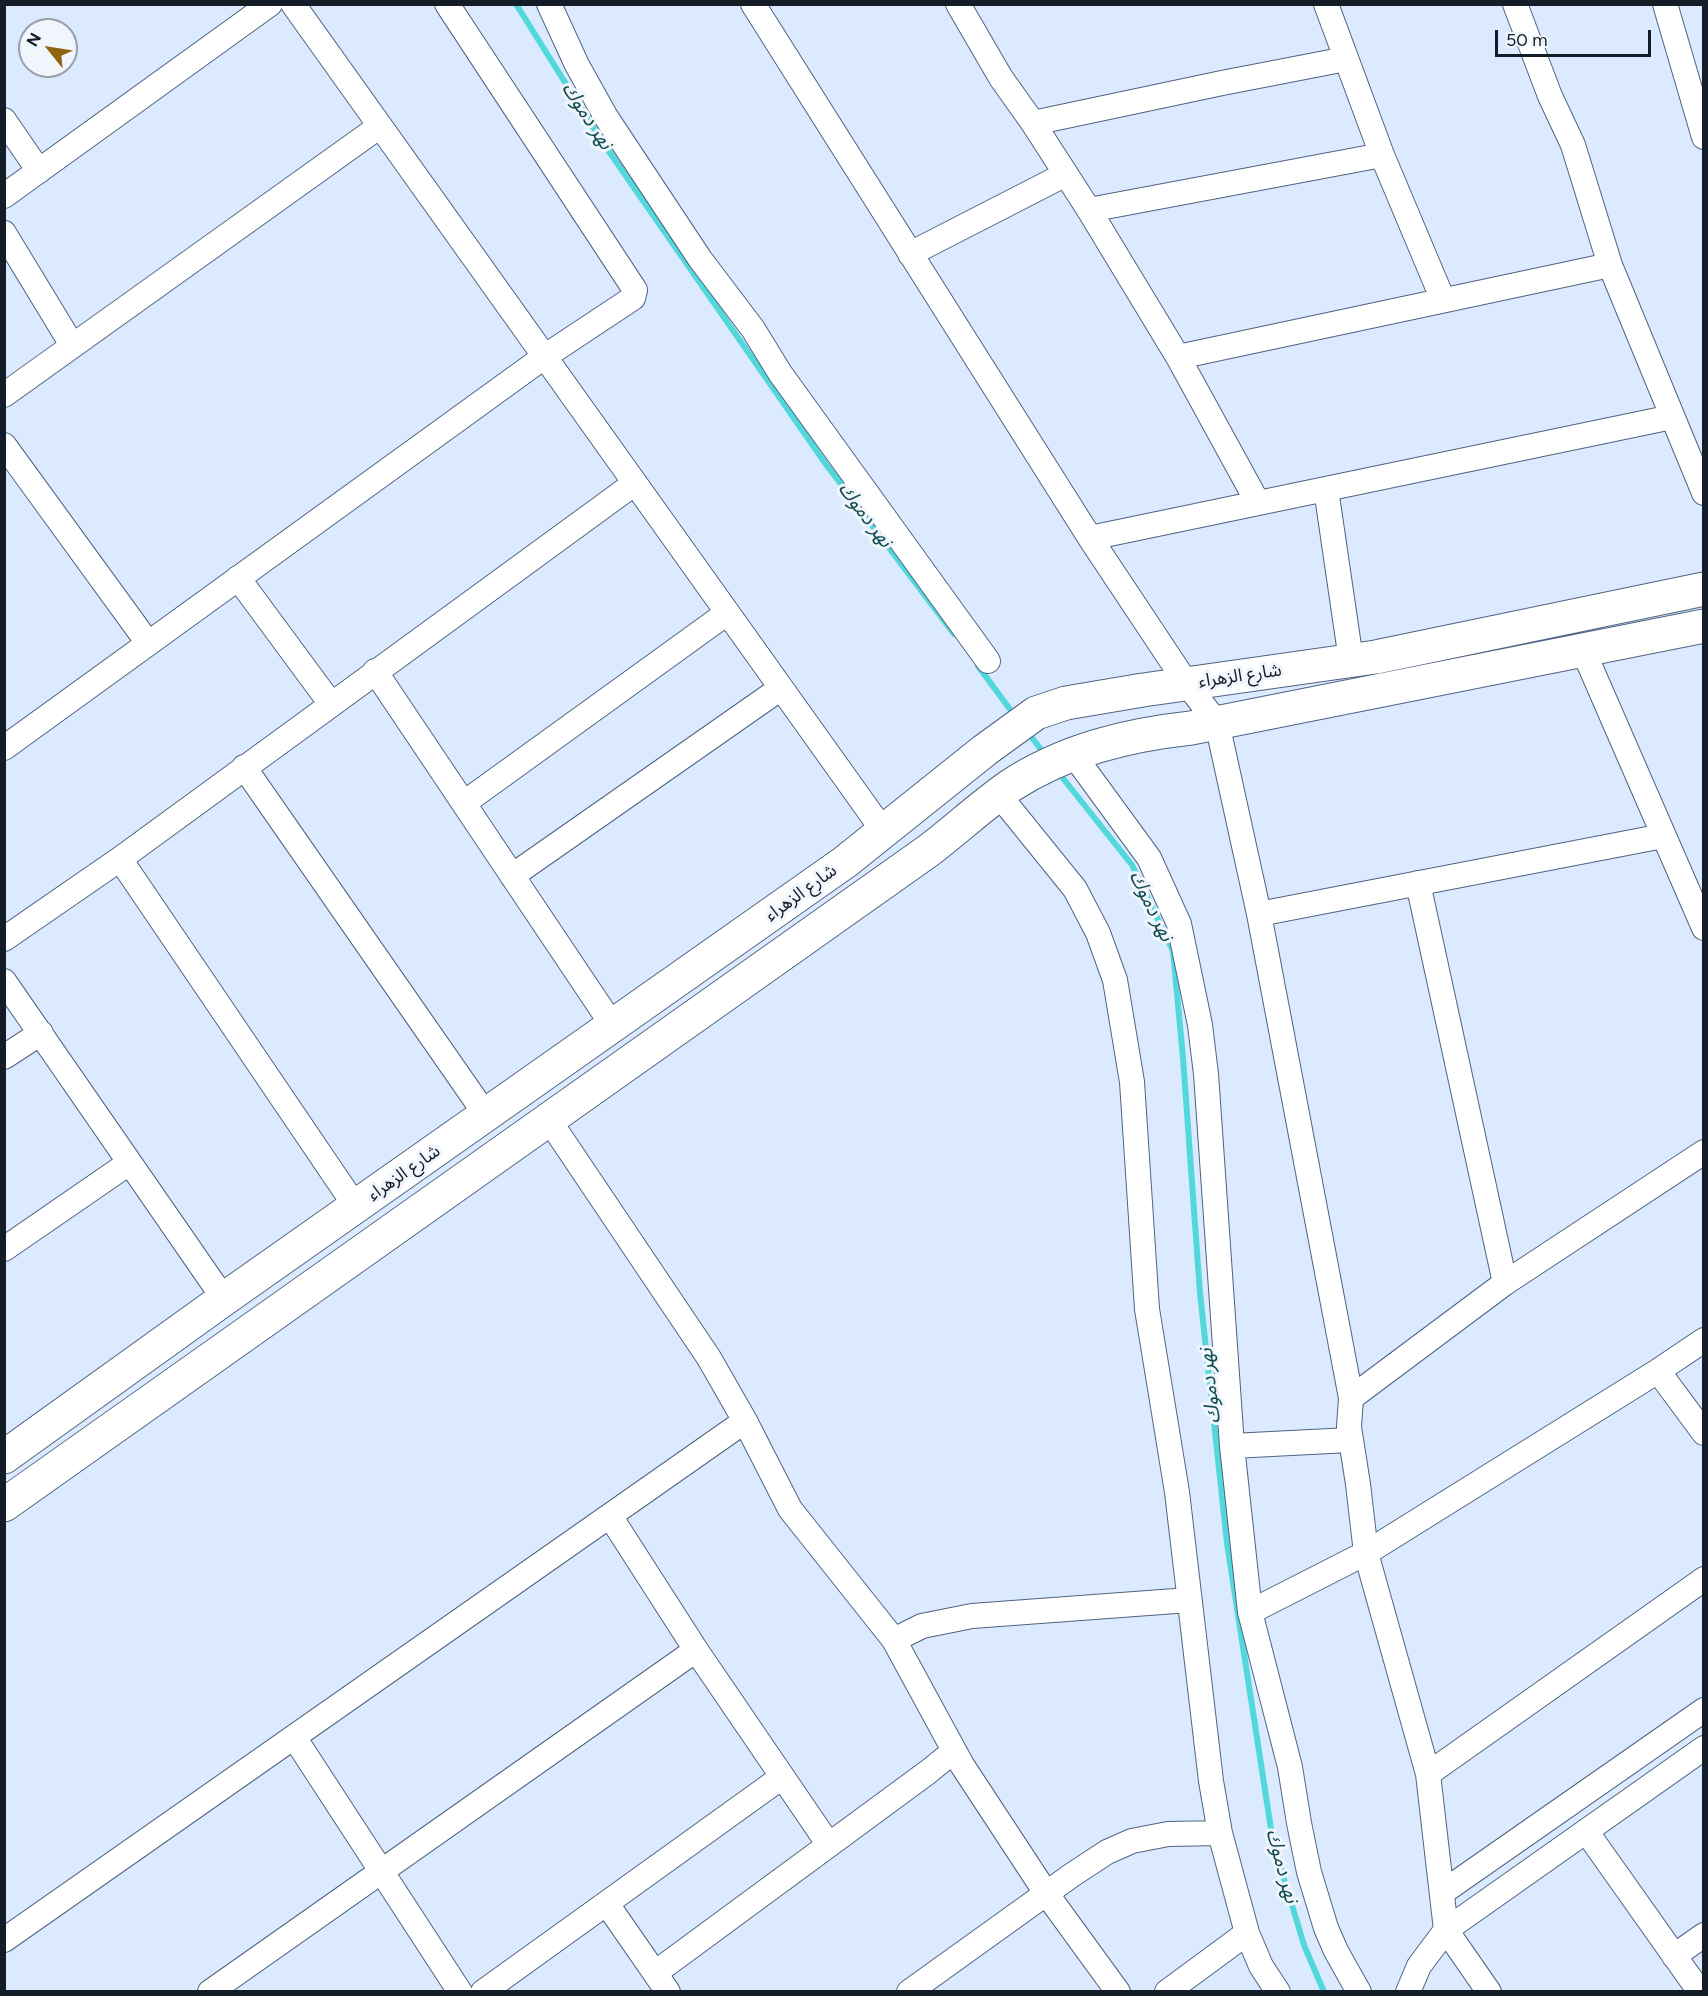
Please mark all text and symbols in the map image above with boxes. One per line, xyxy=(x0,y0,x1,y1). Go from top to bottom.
north arrow xyxy=(18,18,78,78)
scale bar xyxy=(1498,18,1654,56)
text: 50 m xyxy=(1506,29,1548,51)
text: N xyxy=(22,30,45,50)
water label: نهر دموك xyxy=(556,78,618,154)
water label: نهر دموك xyxy=(833,478,897,552)
street label: شارع الزهراء xyxy=(1197,659,1283,693)
street label: شارع الزهراء xyxy=(761,860,841,926)
water label: نهر دموك xyxy=(1124,867,1178,945)
street label: شارع الزهراء xyxy=(364,1140,444,1206)
water label: نهر دموك xyxy=(1194,1347,1226,1425)
water label: نهر دموك xyxy=(1261,1826,1303,1906)

